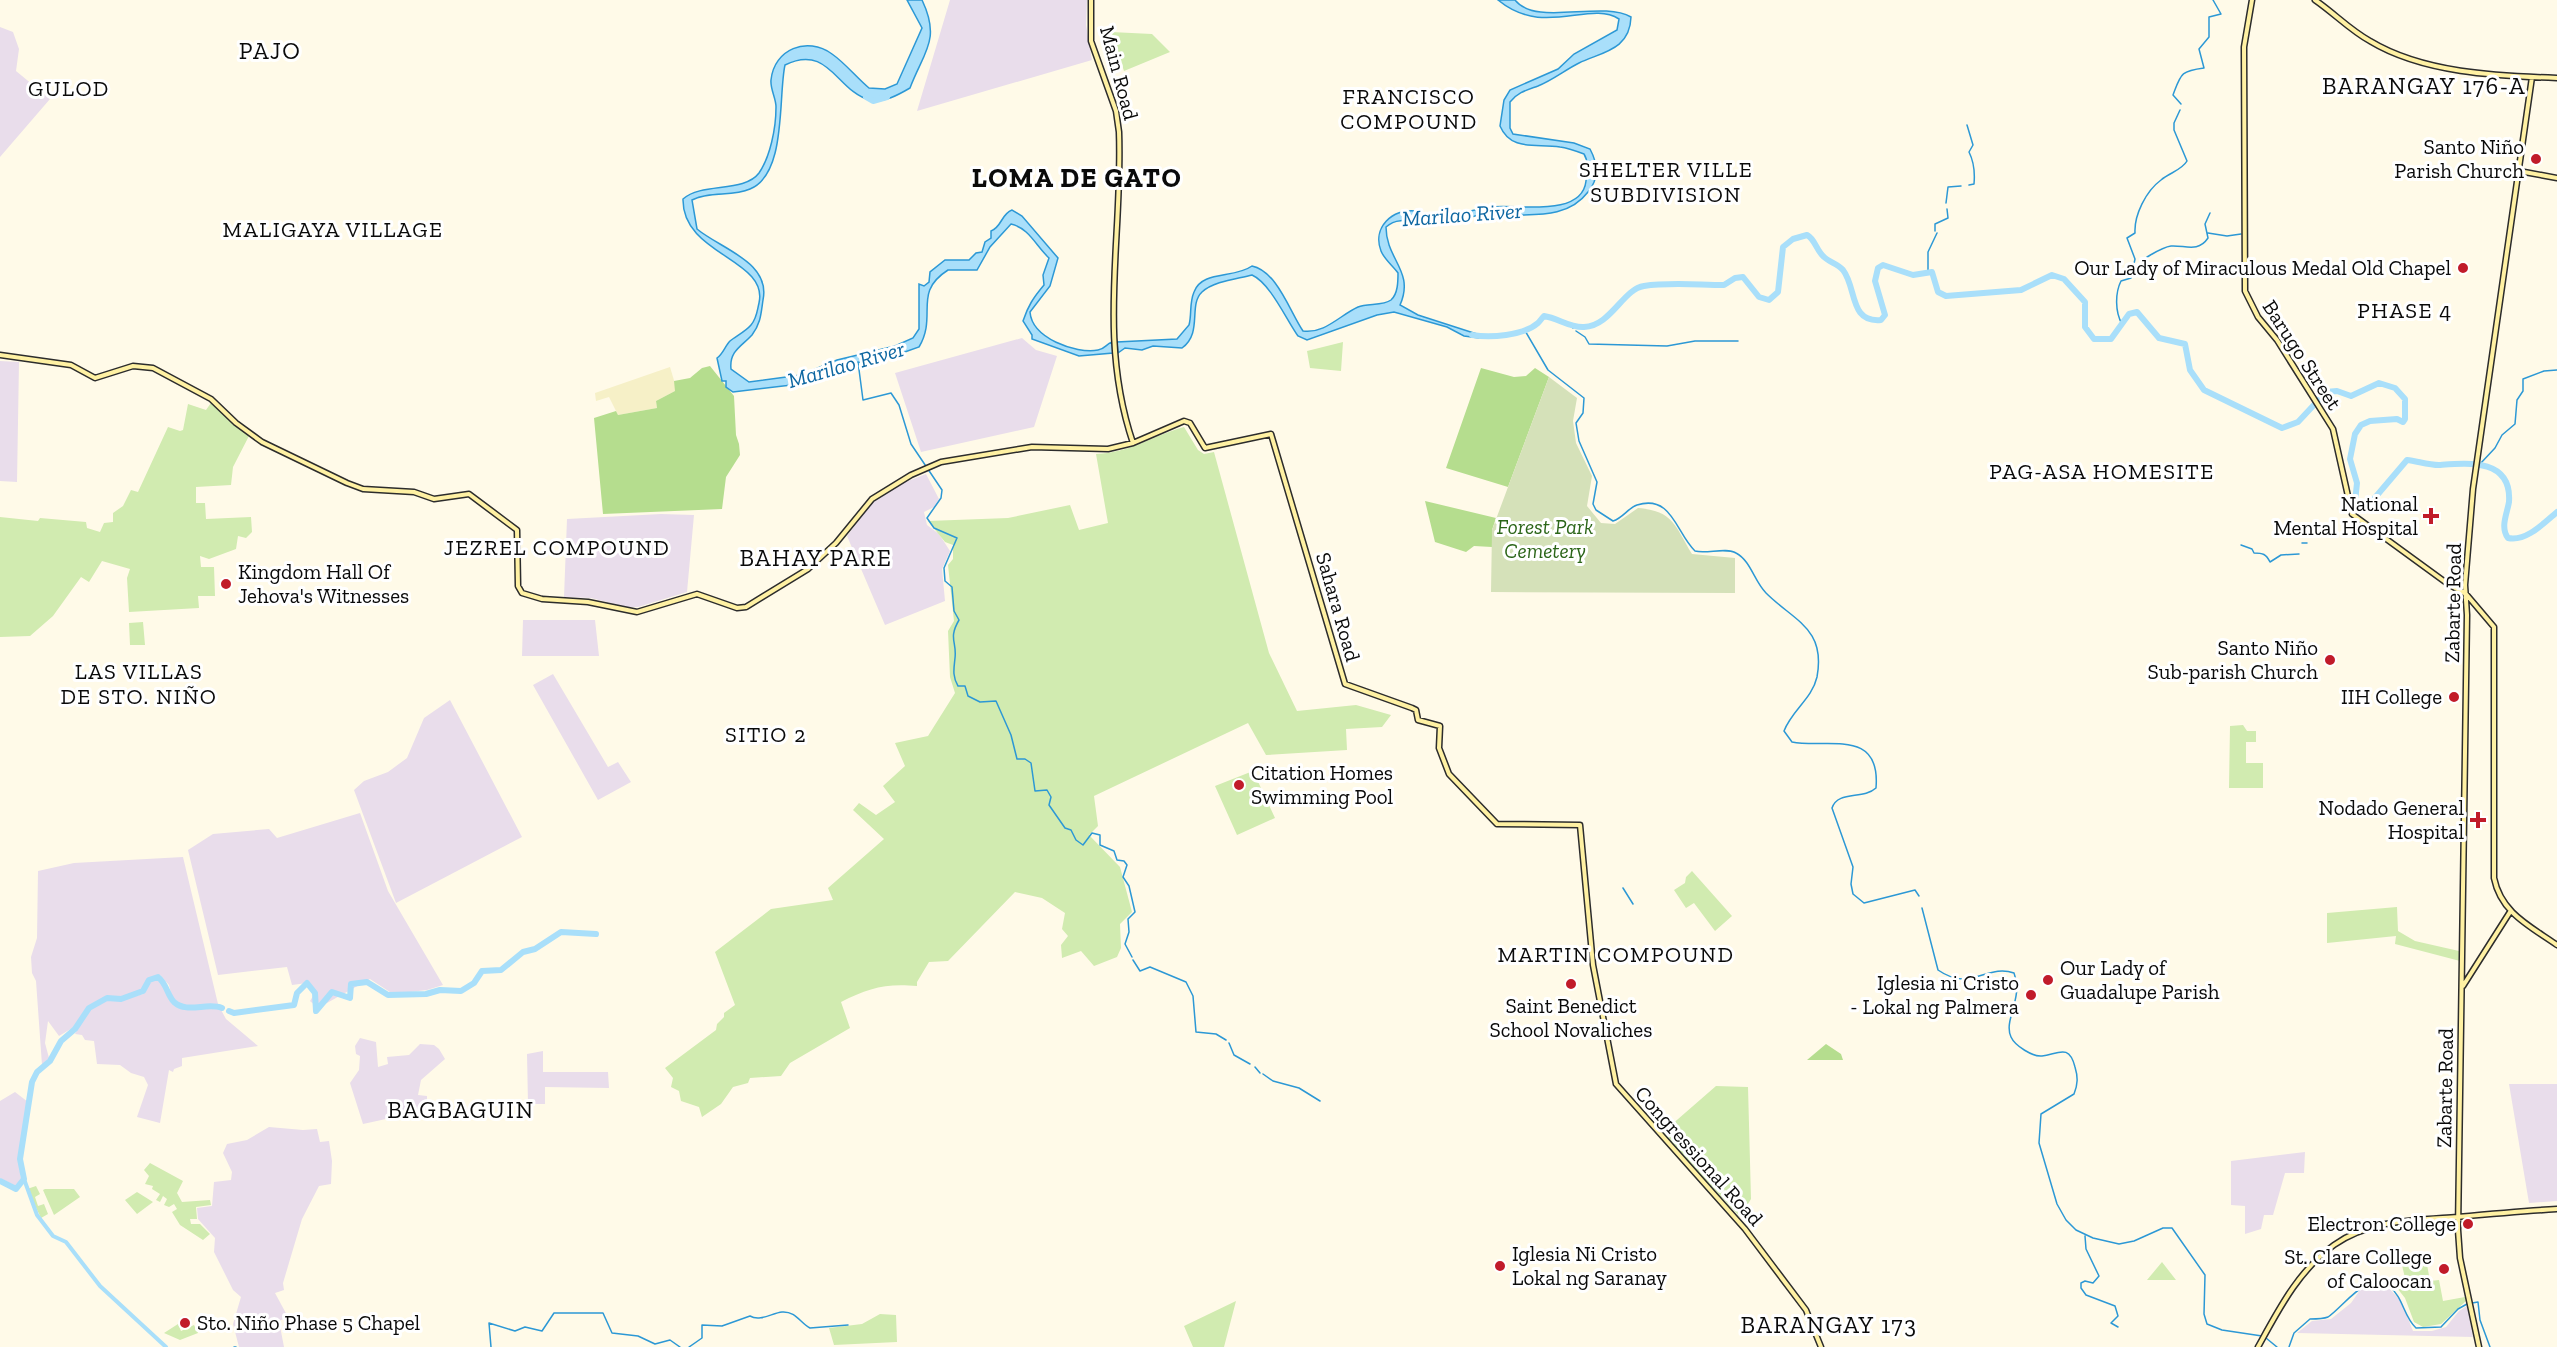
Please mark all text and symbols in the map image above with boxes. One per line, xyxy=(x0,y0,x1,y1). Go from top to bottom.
street label: Main Road xyxy=(1095,23,1144,123)
district label: PAJO xyxy=(239,36,301,65)
district label: BARANGAY 176-A xyxy=(2322,71,2526,100)
district label: GULOD xyxy=(28,75,110,102)
district label: FRANCISCO COMPOUND xyxy=(1340,83,1478,135)
place label: Santo Niño Parish Church xyxy=(2394,134,2524,183)
marker: Santo Niño Parish Church xyxy=(2529,152,2543,166)
district label: SHELTER VILLE SUBDIVISION xyxy=(1579,156,1753,208)
district label: LOMA DE GATO xyxy=(972,162,1182,194)
water label: Marilao River xyxy=(1401,197,1524,232)
district label: MALIGAYA VILLAGE xyxy=(223,216,443,243)
place label: Our Lady of Miraculous Medal Old Chapel xyxy=(2074,255,2451,280)
marker: Our Lady of Miraculous Medal Old Chapel xyxy=(2456,261,2470,275)
street label: Barugo Street xyxy=(2258,295,2347,414)
district label: PHASE 4 xyxy=(2357,297,2453,324)
water label: Marilao River xyxy=(785,335,908,394)
district label: PAG-ASA HOMESITE xyxy=(1989,458,2215,485)
place label: National Mental Hospital xyxy=(2273,491,2418,540)
marker: National Mental Hospital xyxy=(2422,507,2440,525)
park label: Forest Park Cemetery xyxy=(1497,514,1593,563)
district label: JEZREL COMPOUND xyxy=(444,534,670,561)
street label: Zabarte Road xyxy=(2439,542,2466,663)
district label: BAHAY PARE xyxy=(740,543,892,572)
street label: Sahara Road xyxy=(1311,550,1366,665)
place label: Kingdom Hall Of Jehova's Witnesses xyxy=(238,559,409,608)
marker: Kingdom Hall Of Jehova's Witnesses xyxy=(219,577,233,591)
place label: Santo Niño Sub-parish Church xyxy=(2148,635,2318,684)
marker: Santo Niño Sub-parish Church xyxy=(2323,653,2337,667)
district label: LAS VILLAS DE STO. NIÑO xyxy=(61,658,217,710)
place label: IIH College xyxy=(2341,684,2442,709)
marker: IIH College xyxy=(2447,690,2461,704)
district label: SITIO 2 xyxy=(725,721,807,748)
place label: Citation Homes Swimming Pool xyxy=(1251,760,1394,809)
marker: Citation Homes Swimming Pool xyxy=(1232,778,1246,792)
place label: Nodado General Hospital xyxy=(2319,795,2464,844)
marker: Nodado General Hospital xyxy=(2469,811,2487,829)
district label: MARTIN COMPOUND xyxy=(1498,941,1734,968)
place label: Our Lady of Guadalupe Parish xyxy=(2060,955,2220,1004)
place label: Iglesia ni Cristo - Lokal ng Palmera xyxy=(1850,970,2019,1019)
marker: Our Lady of Guadalupe Parish xyxy=(2041,973,2055,987)
marker: Saint Benedict School Novaliches xyxy=(1564,977,1578,991)
marker: Iglesia ni Cristo - Lokal ng Palmera xyxy=(2024,988,2038,1002)
place label: Saint Benedict School Novaliches xyxy=(1490,993,1652,1042)
street label: Zabarte Road xyxy=(2431,1027,2458,1148)
street label: Congressional Road xyxy=(1630,1081,1769,1231)
district label: BAGBAGUIN xyxy=(387,1095,535,1124)
place label: Electron College xyxy=(2308,1211,2456,1236)
marker: Electron College xyxy=(2461,1217,2475,1231)
place label: Iglesia Ni Cristo Lokal ng Saranay xyxy=(1512,1241,1667,1290)
place label: St. Clare College of Caloocan xyxy=(2284,1244,2432,1293)
marker: Iglesia Ni Cristo Lokal ng Saranay xyxy=(1493,1259,1507,1273)
marker: St. Clare College of Caloocan xyxy=(2437,1262,2451,1276)
place label: Sto. Niño Phase 5 Chapel xyxy=(197,1310,421,1335)
district label: BARANGAY 173 xyxy=(1741,1310,1917,1339)
marker: Sto. Niño Phase 5 Chapel xyxy=(178,1316,192,1330)

